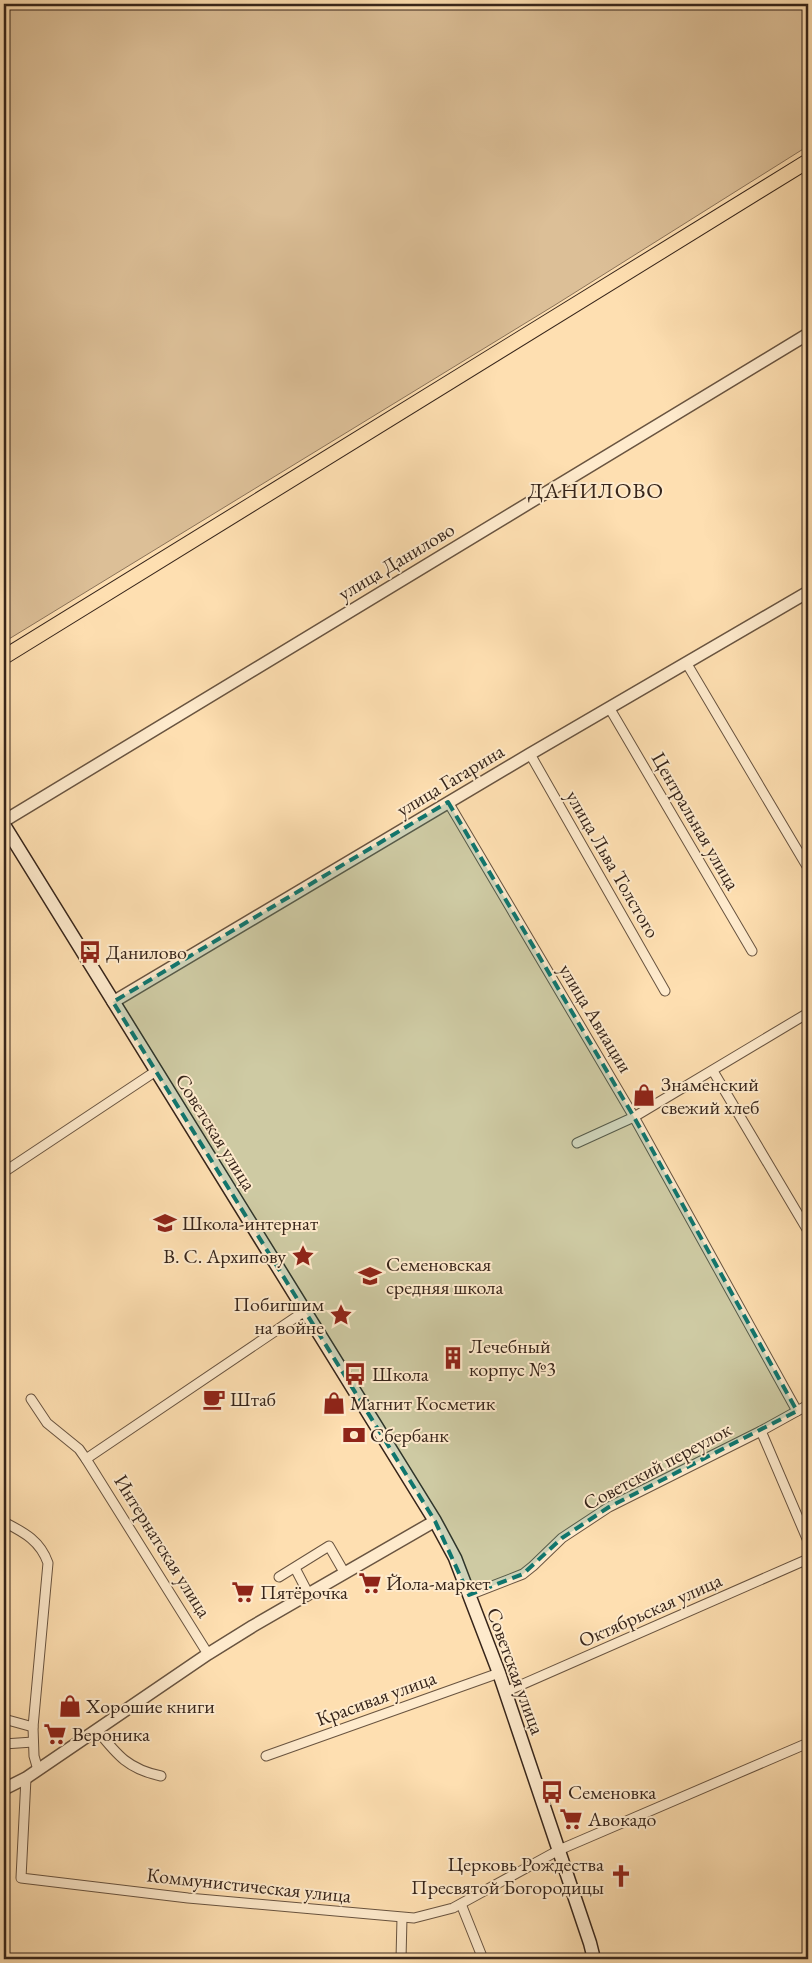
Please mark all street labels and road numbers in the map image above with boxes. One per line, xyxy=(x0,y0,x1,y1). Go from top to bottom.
street label: улица Данилово xyxy=(333,516,459,606)
street label: улица Гагарина xyxy=(391,738,509,822)
street label: Центральная улица xyxy=(646,747,746,895)
street label: улица Льва Толстого xyxy=(560,785,666,943)
street label: улица Авиации xyxy=(553,959,639,1078)
street label: Советская улица xyxy=(170,1069,262,1195)
street label: Советский переулок xyxy=(578,1416,736,1516)
street label: Интернатская улица xyxy=(108,1469,218,1623)
street label: Октябрьская улица xyxy=(574,1567,726,1653)
street label: Советская улица xyxy=(481,1604,551,1738)
street label: Красивая улица xyxy=(312,1664,440,1732)
street label: Коммунистическая улица xyxy=(145,1861,353,1909)

